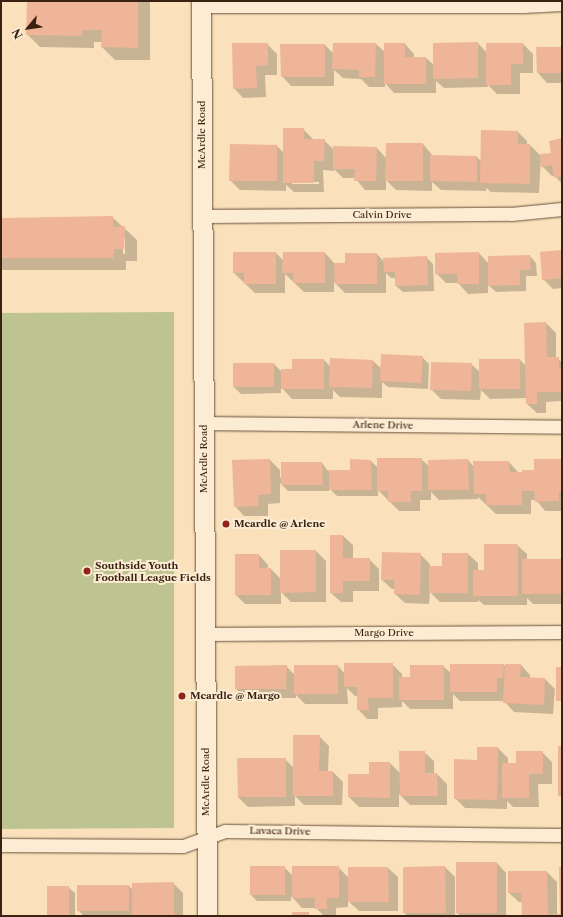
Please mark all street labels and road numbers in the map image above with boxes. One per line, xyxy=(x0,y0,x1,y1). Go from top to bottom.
street label: McArdle Road xyxy=(196,101,208,169)
street label: Calvin Drive xyxy=(352,209,412,221)
street label: Arlene Drive xyxy=(353,418,413,432)
street label: McArdle Road xyxy=(198,425,210,493)
street label: Margo Drive xyxy=(354,627,414,639)
street label: McArdle Road xyxy=(200,748,212,816)
street label: Lavaca Drive xyxy=(249,824,311,838)

